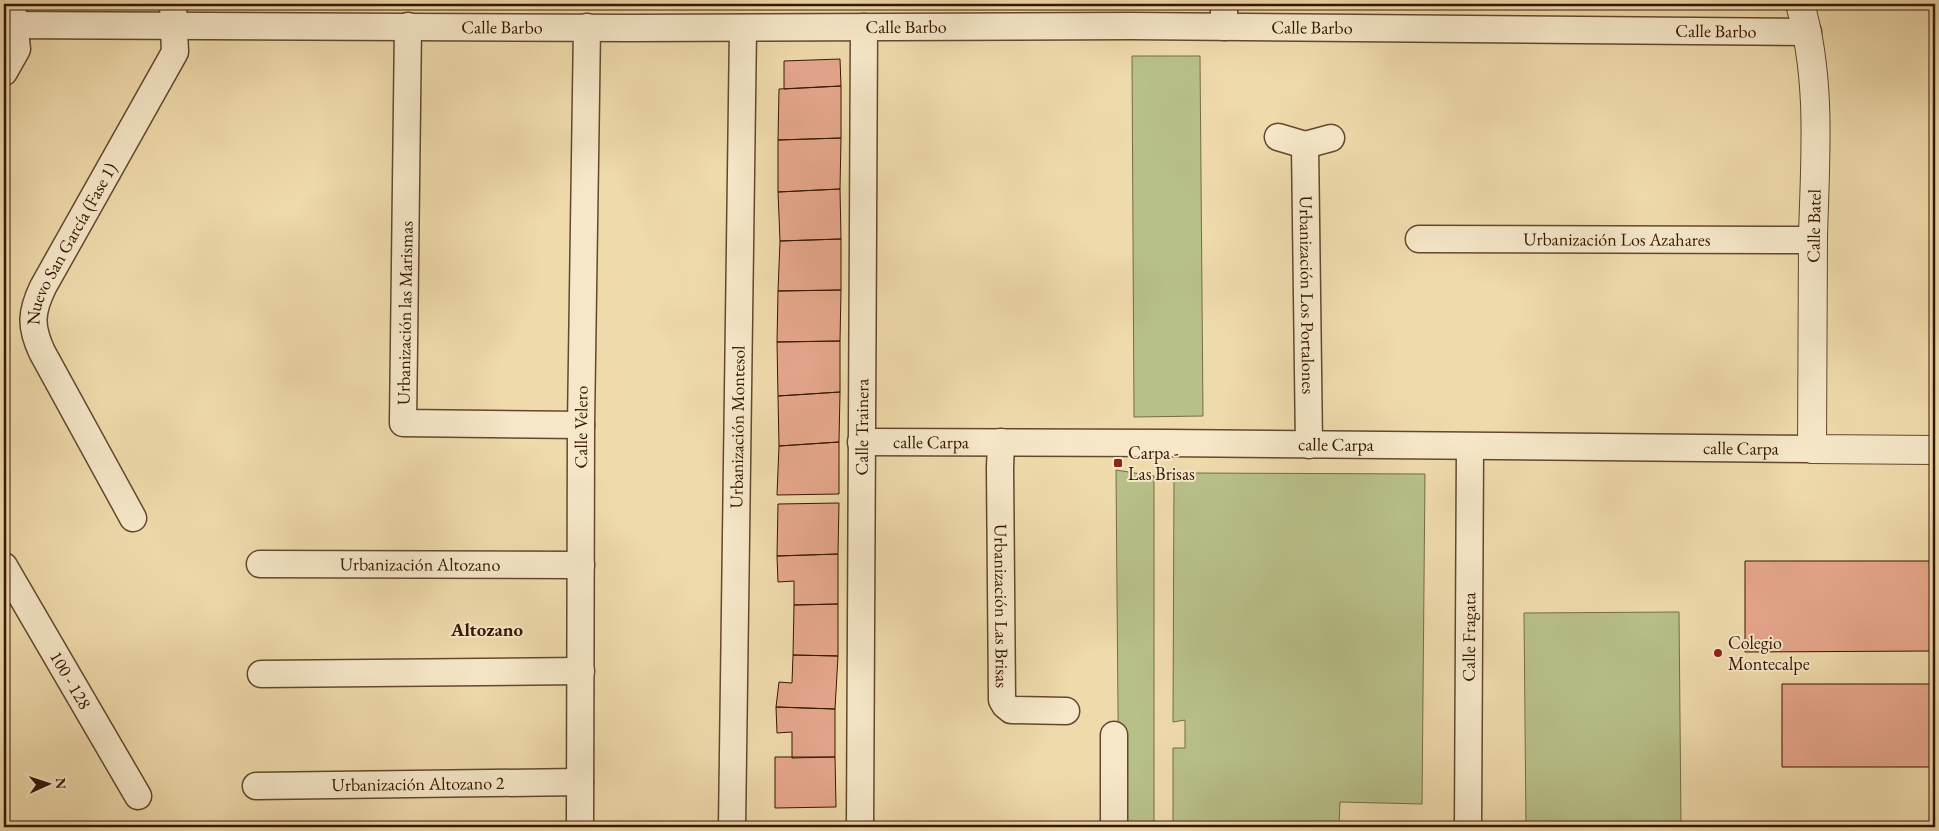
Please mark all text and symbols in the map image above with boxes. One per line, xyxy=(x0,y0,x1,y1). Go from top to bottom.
street label: Calle Barbo xyxy=(461,15,543,39)
street label: Calle Barbo xyxy=(865,15,947,38)
street label: Calle Barbo xyxy=(1271,15,1353,39)
street label: Calle Barbo xyxy=(1675,19,1757,43)
street label: Nuevo San García (Fase 1) xyxy=(21,158,122,326)
street label: Calle Batel xyxy=(1801,189,1826,263)
street label: Urbanización Los Portalones xyxy=(1295,196,1320,395)
street label: Urbanización las Marismas xyxy=(391,221,418,405)
street label: Urbanización Los Azahares xyxy=(1523,227,1711,251)
street label: Urbanización Montesol xyxy=(724,345,750,509)
street label: Calle Trainera xyxy=(850,378,873,476)
street label: Calle Velero xyxy=(569,385,593,468)
street label: calle Carpa xyxy=(893,430,970,453)
street label: calle Carpa xyxy=(1298,432,1375,456)
street label: calle Carpa xyxy=(1703,436,1780,460)
place label: Carpa - Las Brisas xyxy=(1128,441,1195,485)
marker: Carpa - Las Brisas xyxy=(1112,457,1124,469)
street label: Urbanización Las Brisas xyxy=(989,524,1014,688)
street label: Urbanización Altozano xyxy=(340,552,500,576)
street label: Calle Fragata xyxy=(1457,591,1480,682)
district label: Altozano xyxy=(450,617,524,642)
place label: Colegio Montecalpe xyxy=(1728,631,1810,675)
street label: 100 - 128 xyxy=(45,646,97,713)
marker: Colegio Montecalpe xyxy=(1712,647,1724,659)
north arrow xyxy=(22,758,72,808)
street label: Urbanización Altozano 2 xyxy=(331,771,505,796)
text: N xyxy=(52,777,70,790)

